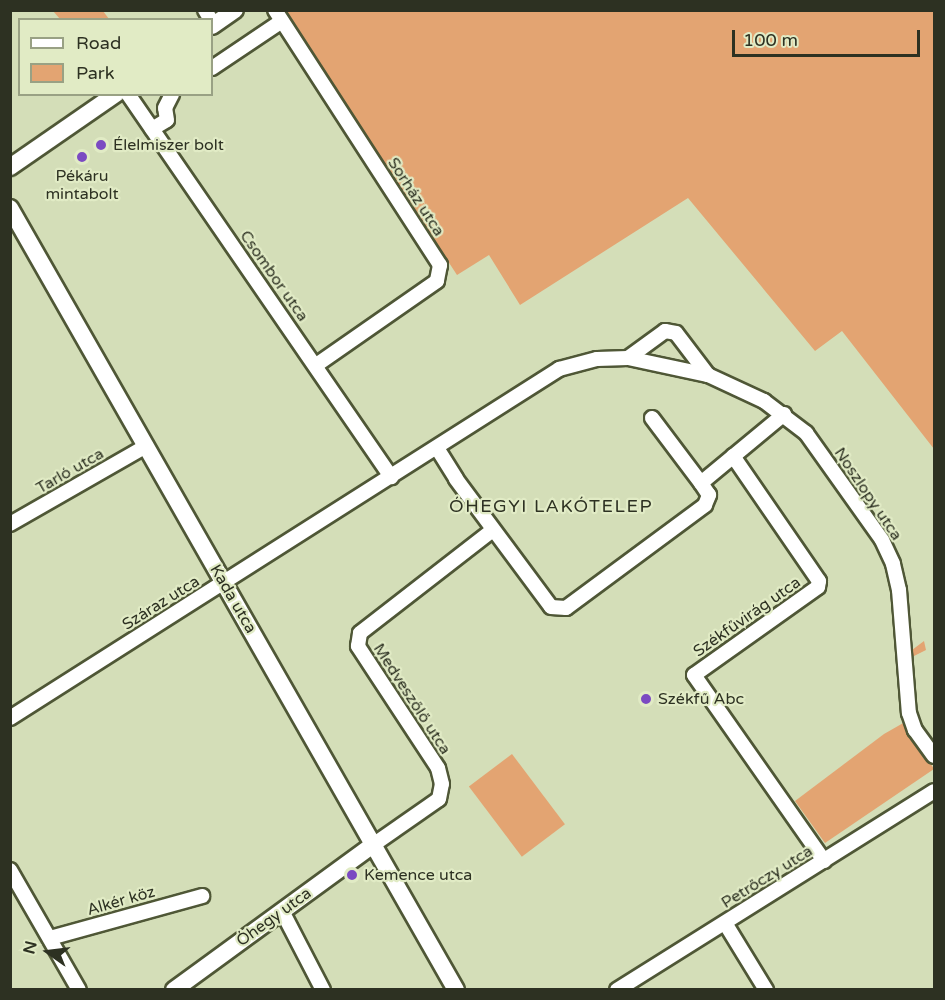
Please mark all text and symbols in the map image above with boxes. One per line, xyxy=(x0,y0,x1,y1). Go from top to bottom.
legend xyxy=(18,18,213,96)
scale bar xyxy=(735,18,922,56)
text: 100 m xyxy=(743,29,798,51)
text: Road xyxy=(76,32,121,54)
text: Park xyxy=(76,62,114,84)
place label: Élelmiszer bolt xyxy=(113,135,224,155)
marker: Élelmiszer bolt xyxy=(94,138,108,152)
marker: Pékáru mintabolt xyxy=(75,150,89,164)
street label: Sorház utca xyxy=(383,154,449,240)
place label: Pékáru mintabolt xyxy=(45,166,119,204)
street label: Csombor utca xyxy=(236,227,312,325)
street label: Tarló utca xyxy=(33,444,107,498)
street label: Noszlopy utca xyxy=(830,444,906,544)
district label: ÓHEGYI LAKÓTELEP xyxy=(449,495,653,517)
street label: Kada utca xyxy=(206,561,260,637)
street label: Száraz utca xyxy=(119,572,203,634)
street label: Székfűvirág utca xyxy=(690,573,804,661)
street label: Medveszőlő utca xyxy=(369,640,455,758)
place label: Székfű Abc xyxy=(658,689,744,709)
marker: Székfű Abc xyxy=(639,692,653,706)
street label: Petrőczy utca xyxy=(718,841,816,913)
place label: Kemence utca xyxy=(364,865,472,885)
marker: Kemence utca xyxy=(345,868,359,882)
street label: Alkér köz xyxy=(85,882,157,920)
street label: Óhegy utca xyxy=(233,883,315,951)
north arrow xyxy=(18,922,78,982)
text: N xyxy=(19,939,42,956)

